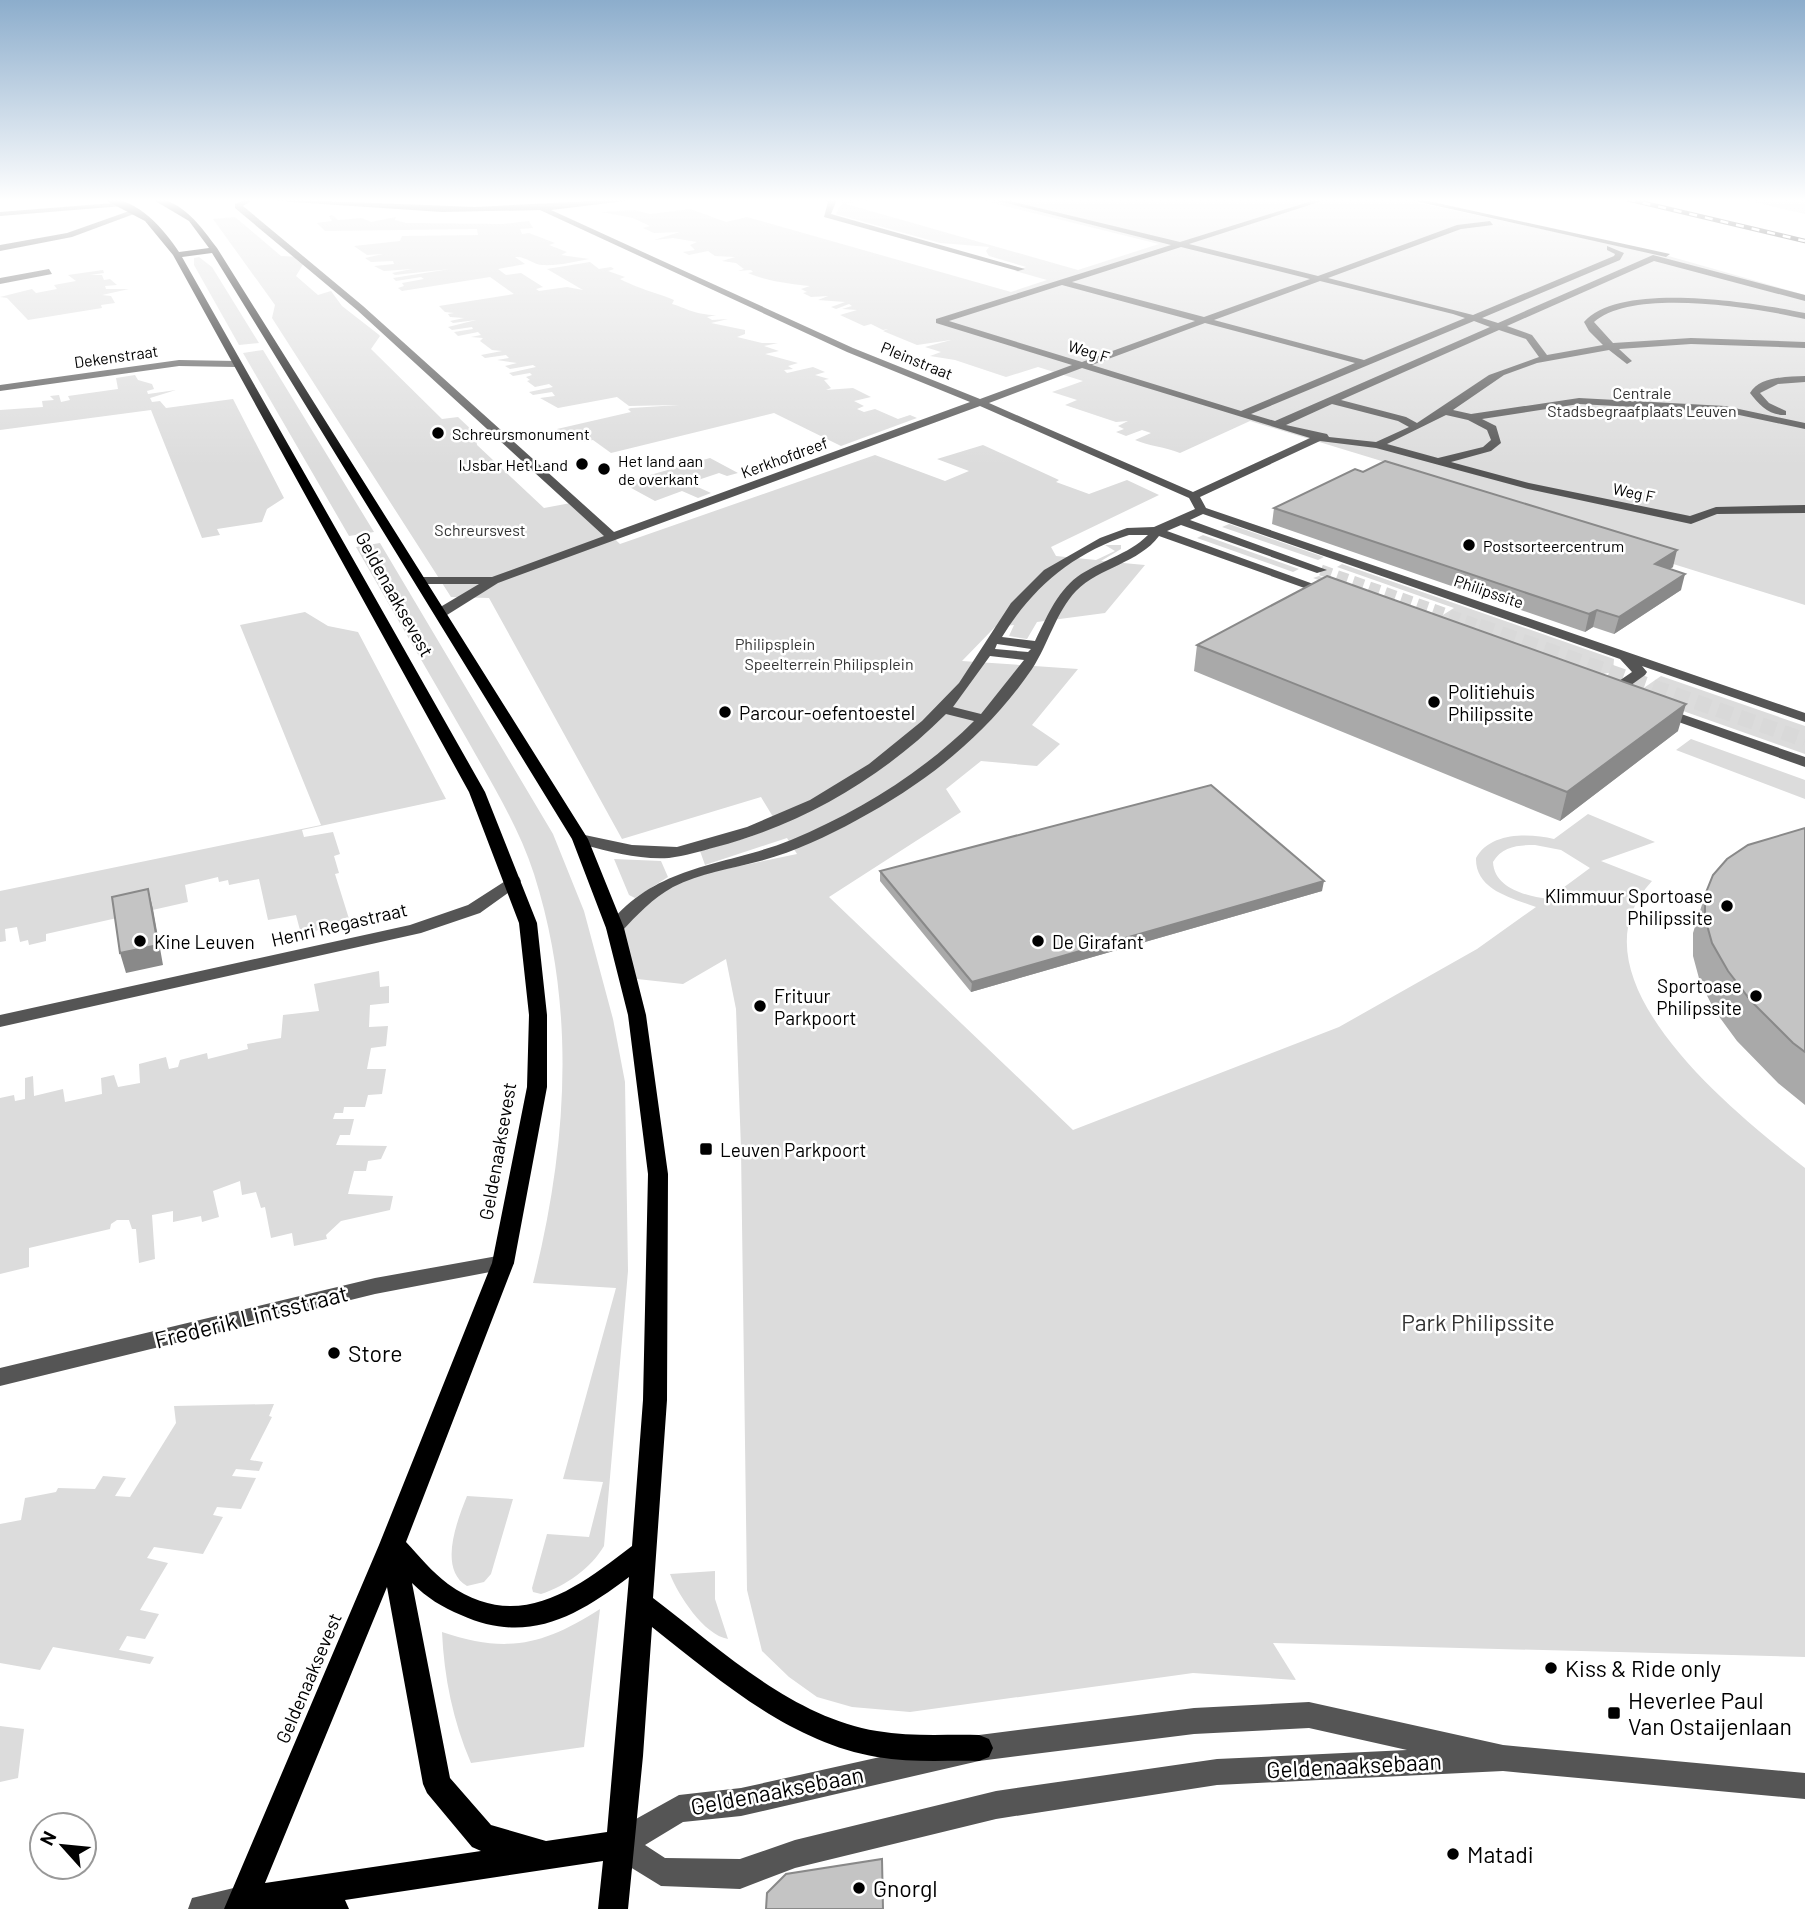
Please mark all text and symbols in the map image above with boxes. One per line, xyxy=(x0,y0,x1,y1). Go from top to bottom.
street label: Weg F xyxy=(1066,336,1112,366)
street label: Pleinstraat xyxy=(878,337,956,383)
street label: Dekenstraat xyxy=(73,341,159,371)
park label: Centrale Stadsbegraafplaats Leuven xyxy=(1547,383,1737,420)
place label: Schreursmonument xyxy=(452,424,590,443)
marker: Schreursmonument xyxy=(430,425,446,441)
street label: Kerkhofdreef xyxy=(738,432,830,482)
place label: Het land aan de overkant xyxy=(618,451,703,488)
place label: IJsbar Het Land xyxy=(459,455,568,474)
marker: IJsbar Het Land xyxy=(574,456,590,472)
marker: Het land aan de overkant xyxy=(596,461,612,477)
street label: Weg F xyxy=(1611,478,1657,506)
park label: Schreursvest xyxy=(434,520,526,539)
street label: Geldenaaksevest xyxy=(351,527,439,661)
place label: Postsorteercentrum xyxy=(1483,536,1624,555)
marker: Postsorteercentrum xyxy=(1461,537,1477,553)
street label: Philipssite xyxy=(1452,570,1526,612)
park label: Philipsplein xyxy=(735,634,815,653)
park label: Speelterrein Philipsplein xyxy=(744,654,914,673)
place label: Politiehuis Philipssite xyxy=(1448,680,1535,725)
marker: Politiehuis Philipssite xyxy=(1426,694,1442,710)
place label: Parcour-oefentoestel xyxy=(739,701,915,724)
marker: Parcour-oefentoestel xyxy=(717,704,733,720)
place label: Klimmuur Sportoase Philipssite xyxy=(1545,884,1713,929)
street label: Henri Regastraat xyxy=(269,897,409,951)
marker: Klimmuur Sportoase Philipssite xyxy=(1719,898,1735,914)
place label: Kine Leuven xyxy=(154,930,255,953)
place label: De Girafant xyxy=(1052,930,1144,953)
marker: Kine Leuven xyxy=(132,933,148,949)
marker: De Girafant xyxy=(1030,933,1046,949)
place label: Sportoase Philipssite xyxy=(1656,974,1742,1019)
place label: Frituur Parkpoort xyxy=(774,984,857,1029)
marker: Sportoase Philipssite xyxy=(1748,988,1764,1004)
marker: Frituur Parkpoort xyxy=(752,998,768,1014)
street label: Geldenaaksevest xyxy=(474,1080,520,1222)
place label: Leuven Parkpoort xyxy=(720,1138,866,1161)
marker: Leuven Parkpoort xyxy=(698,1141,714,1157)
street label: Frederik Lintsstraat xyxy=(151,1278,351,1354)
park label: Park Philipssite xyxy=(1401,1308,1555,1336)
place label: Store xyxy=(348,1339,403,1367)
marker: Store xyxy=(326,1345,342,1361)
street label: Geldenaaksevest xyxy=(270,1609,346,1747)
place label: Kiss & Ride only xyxy=(1565,1654,1722,1682)
marker: Kiss & Ride only xyxy=(1543,1660,1559,1676)
place label: Heverlee Paul Van Ostaijenlaan xyxy=(1628,1686,1792,1740)
marker: Heverlee Paul Van Ostaijenlaan xyxy=(1606,1705,1622,1721)
street label: Geldenaaksebaan xyxy=(1266,1746,1442,1784)
street label: Geldenaaksebaan xyxy=(688,1760,866,1820)
north arrow xyxy=(28,1811,98,1881)
text: N xyxy=(34,1827,61,1849)
place label: Matadi xyxy=(1467,1840,1534,1868)
marker: Matadi xyxy=(1445,1846,1461,1862)
place label: Gnorgl xyxy=(873,1874,938,1902)
marker: Gnorgl xyxy=(851,1880,867,1896)

